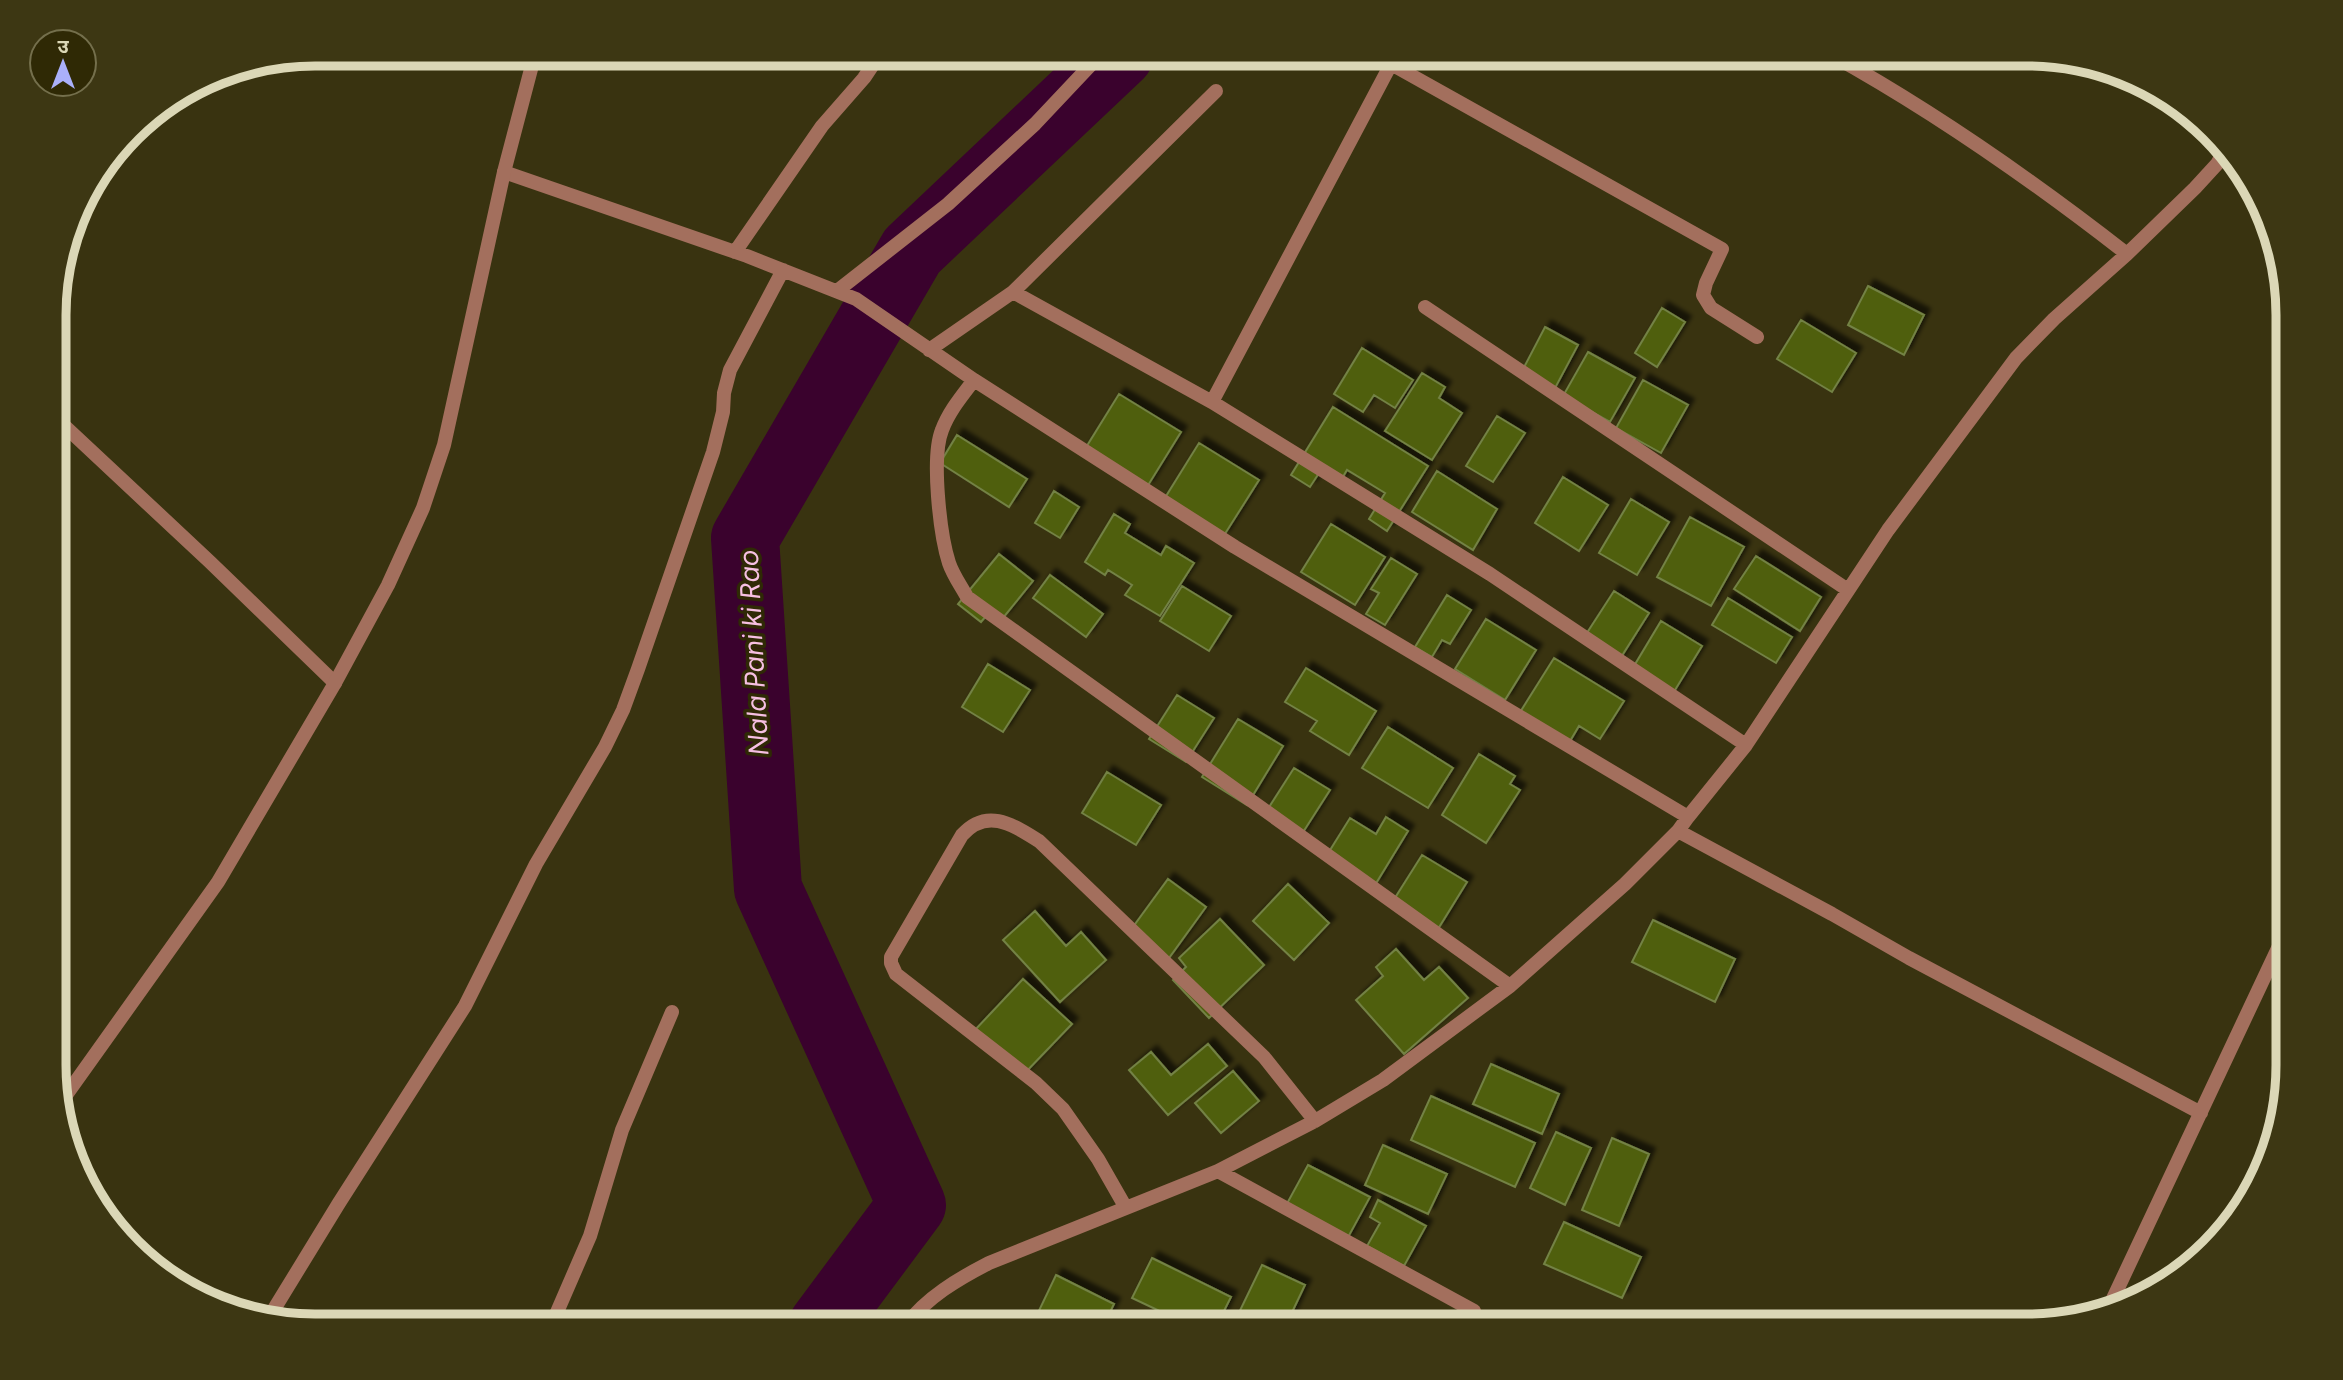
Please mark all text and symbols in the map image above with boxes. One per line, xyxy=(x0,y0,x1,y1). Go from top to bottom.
north arrow xyxy=(28,28,98,98)
text: उ xyxy=(57,35,69,58)
water label: Nala Pani ki Rao xyxy=(731,549,775,757)

